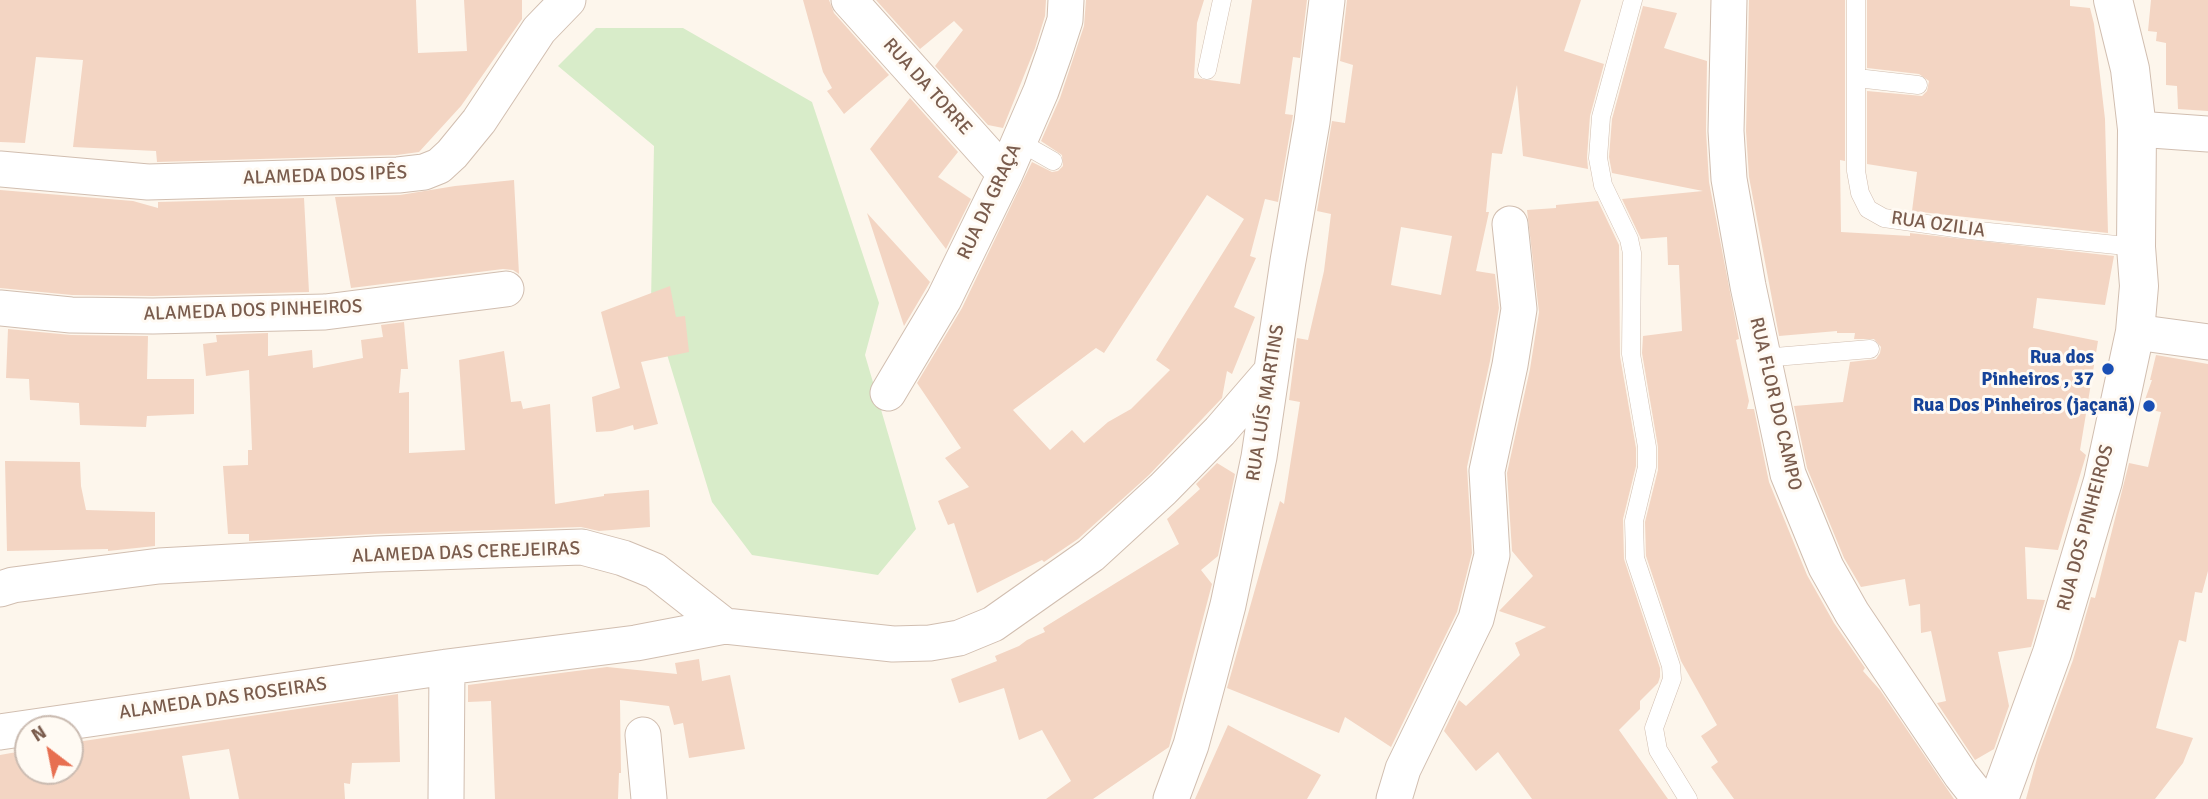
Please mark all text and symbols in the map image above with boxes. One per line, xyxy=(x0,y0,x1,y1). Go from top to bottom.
street label: RUA DA TORRE xyxy=(878,34,976,140)
street label: RUA DA GRAÇA xyxy=(953,140,1027,264)
street label: ALAMEDA DOS IPÊS xyxy=(243,162,407,190)
street label: RUA OZILIA xyxy=(1890,207,1986,243)
street label: ALAMEDA DOS PINHEIROS xyxy=(143,296,363,326)
street label: RUA FLOR DO CAMPO xyxy=(1744,315,1806,493)
street label: RUA LUÍS MARTINS xyxy=(1242,323,1290,483)
place label: Rua dos Pinheiros , 37 xyxy=(1981,347,2094,391)
marker: Rua dos Pinheiros , 37 xyxy=(2100,361,2116,377)
place label: Rua Dos Pinheiros (jaçanã) xyxy=(1913,395,2135,417)
marker: Rua Dos Pinheiros (jaçanã) xyxy=(2141,398,2157,414)
street label: RUA DOS PINHEIROS xyxy=(2053,442,2119,614)
street label: ALAMEDA DAS CEREJEIRAS xyxy=(352,538,580,568)
street label: ALAMEDA DAS ROSEIRAS xyxy=(118,673,328,725)
north arrow xyxy=(14,715,84,785)
text: N xyxy=(27,720,51,748)

